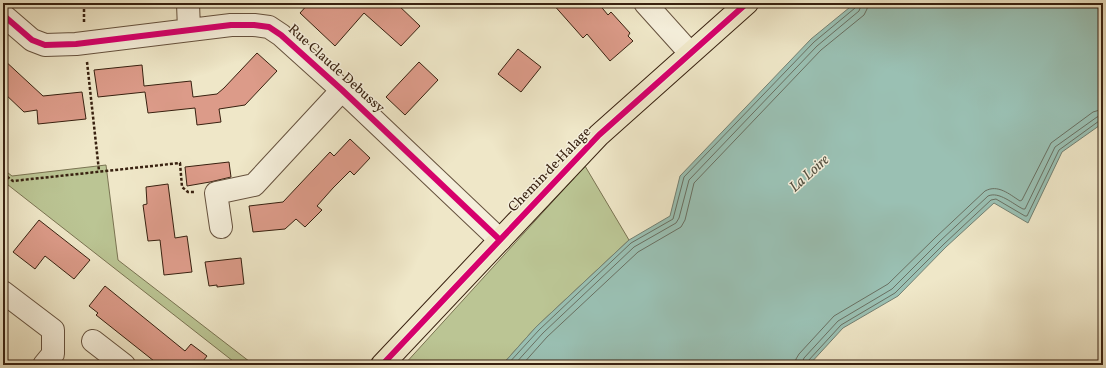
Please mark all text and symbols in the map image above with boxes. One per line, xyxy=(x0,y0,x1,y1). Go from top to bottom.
street label: Rue Claude Debussy xyxy=(284,20,389,118)
street label: Chemin de Halage xyxy=(504,123,596,217)
water label: La Loire xyxy=(785,150,835,198)

